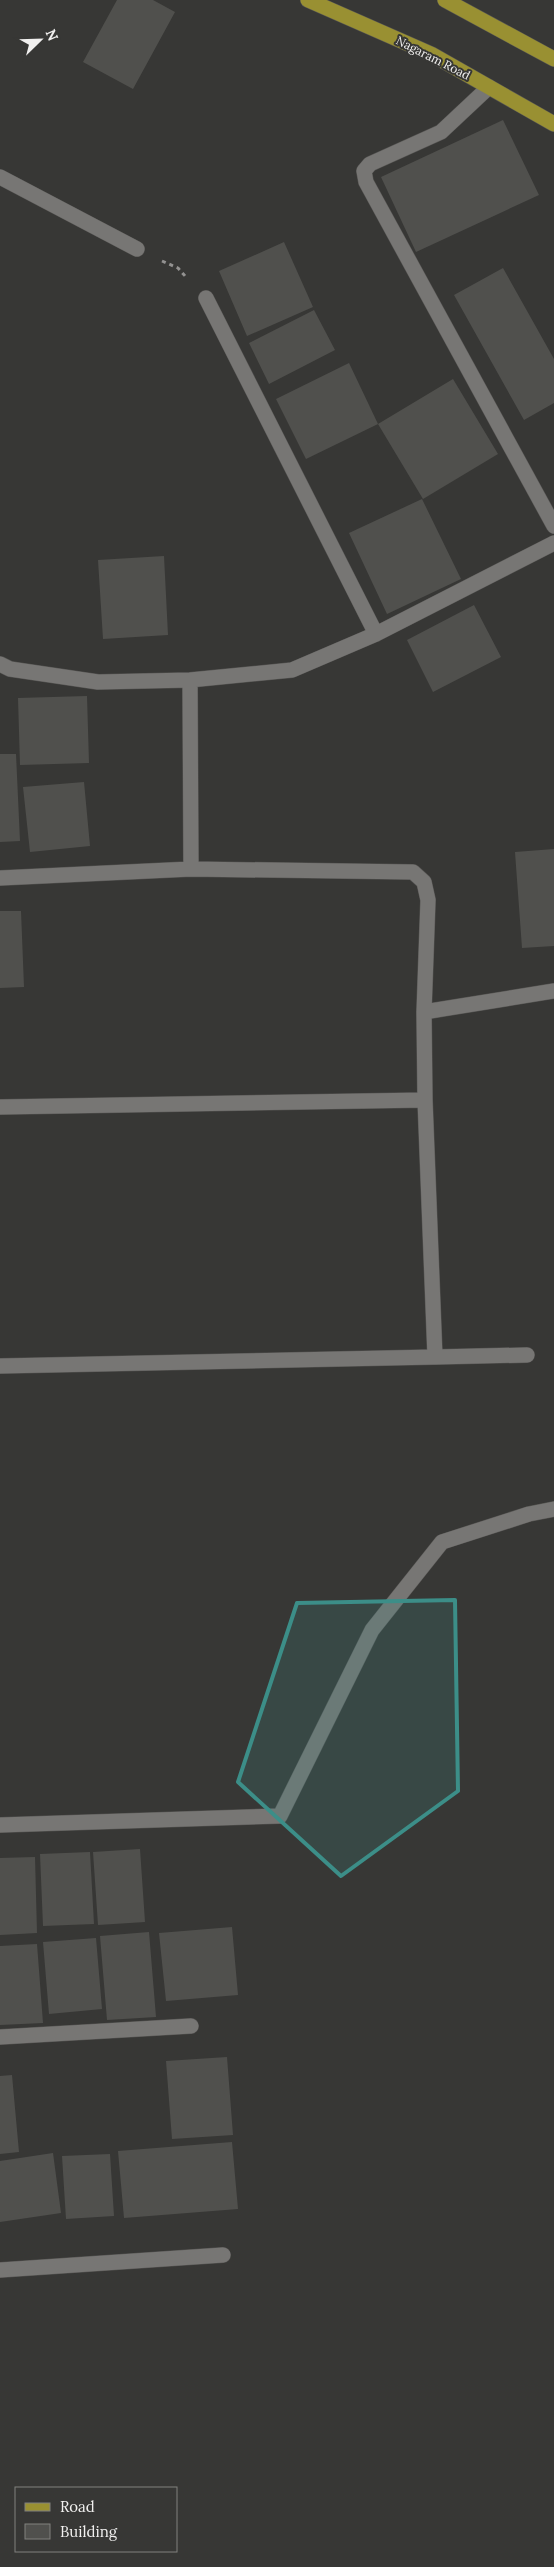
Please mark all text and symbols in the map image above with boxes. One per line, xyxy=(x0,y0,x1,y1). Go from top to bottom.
north arrow xyxy=(15,15,65,65)
text: N xyxy=(42,26,62,44)
street label: Nagaram Road xyxy=(394,32,473,83)
legend xyxy=(15,2487,178,2552)
text: Road xyxy=(60,2497,95,2516)
text: Building xyxy=(60,2522,118,2541)

